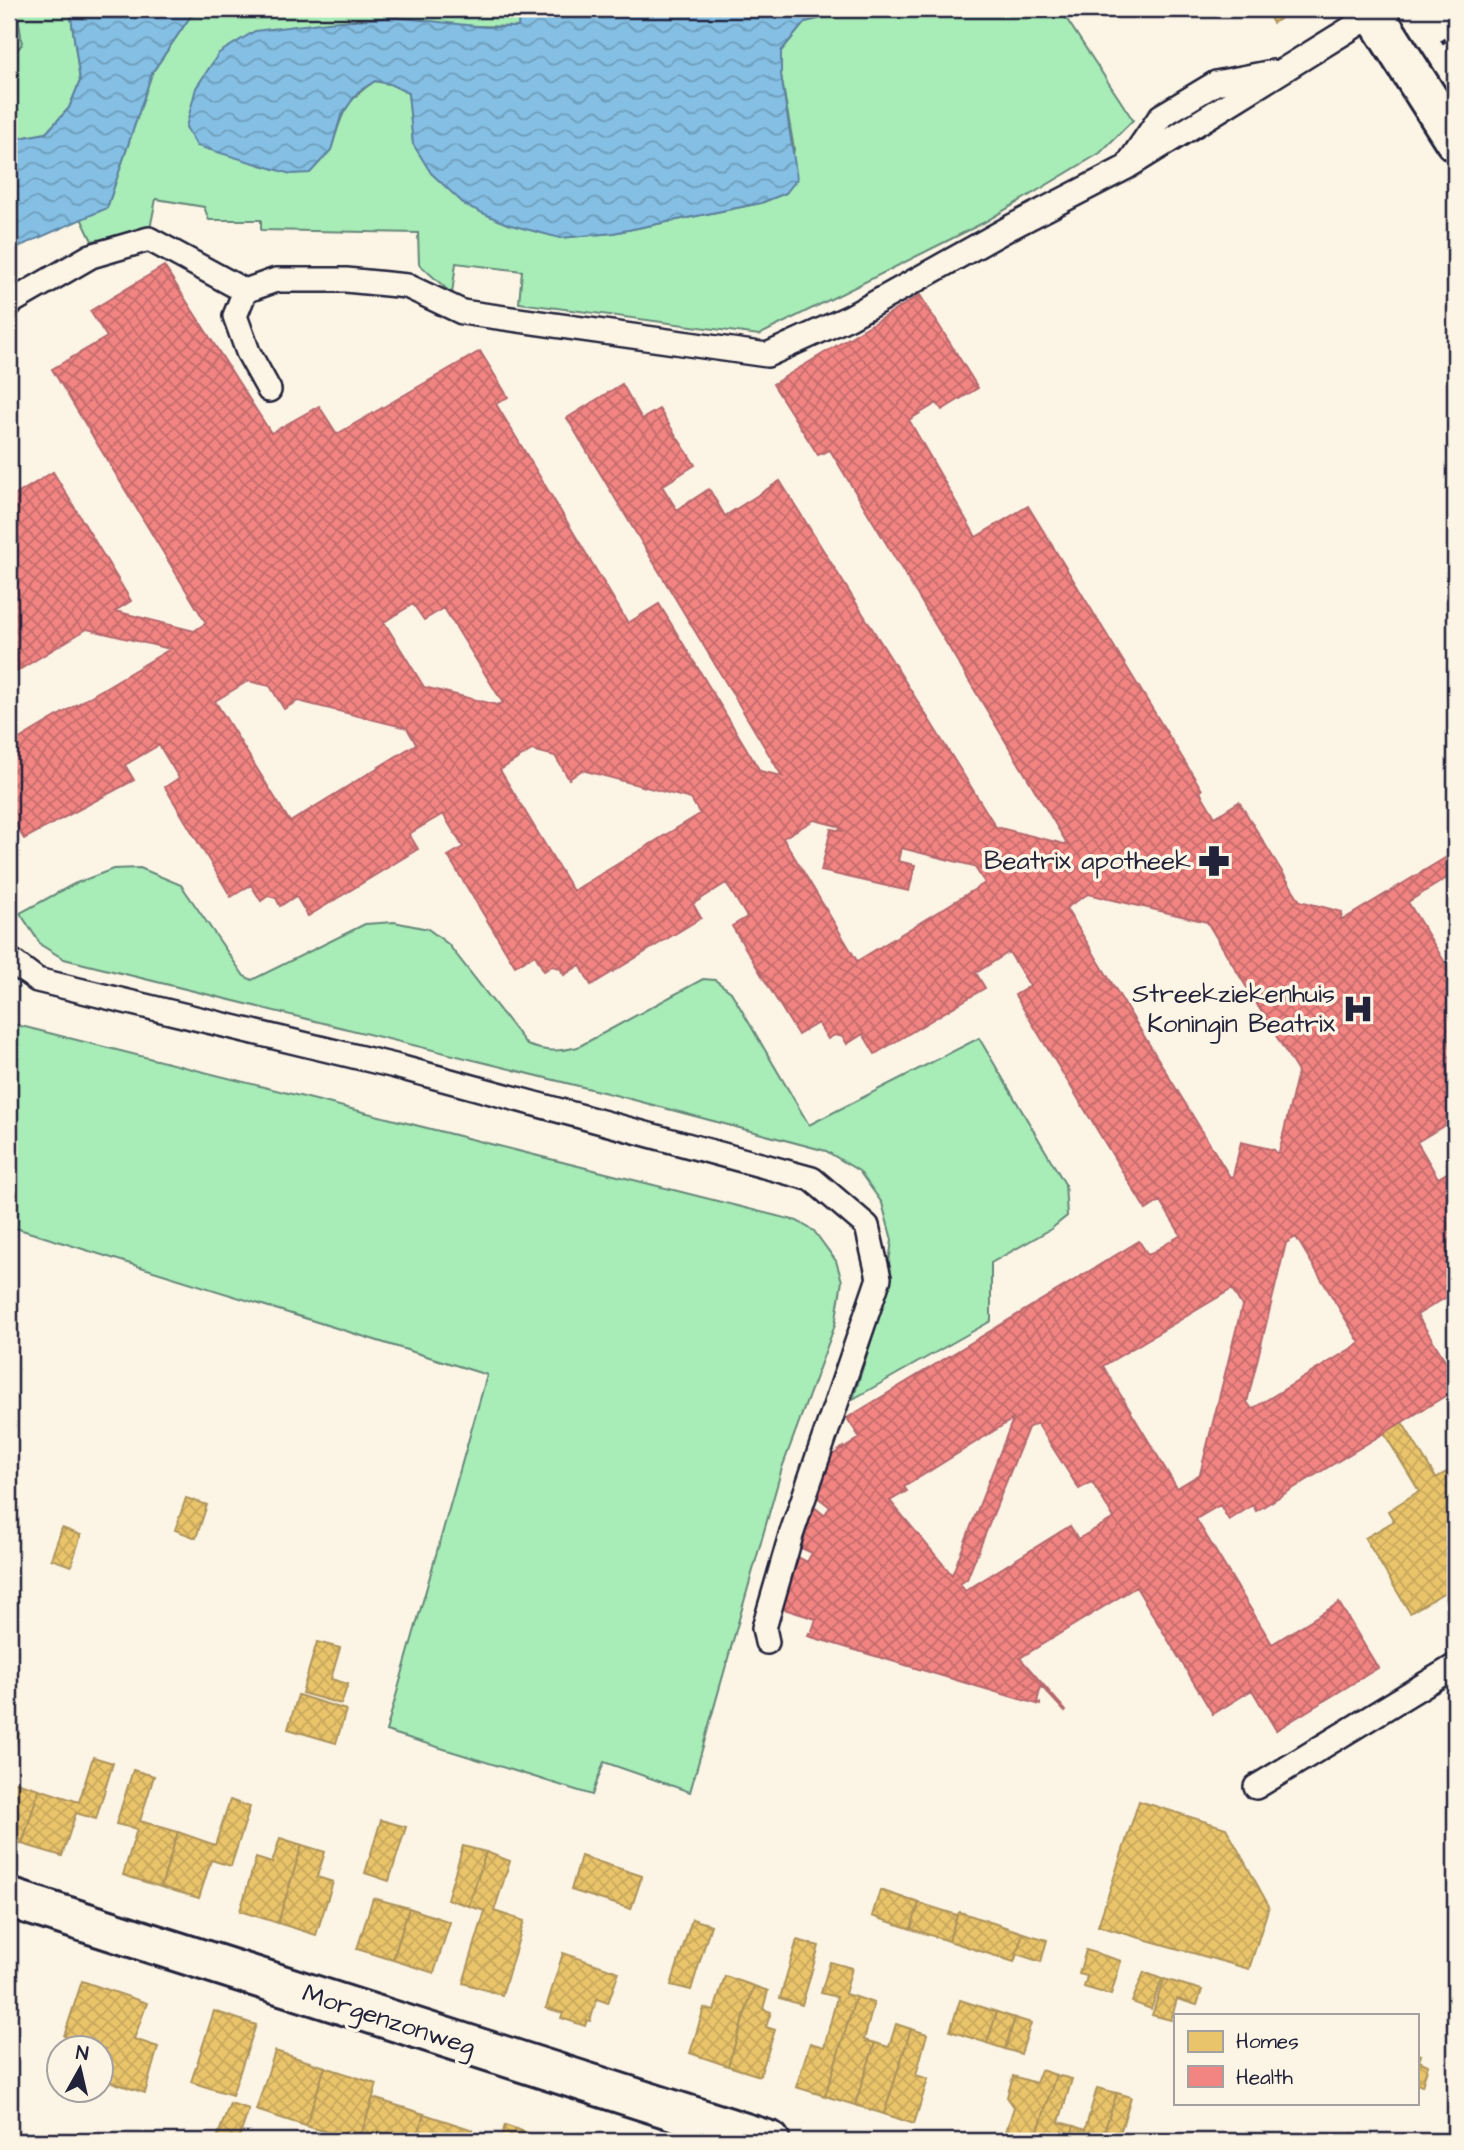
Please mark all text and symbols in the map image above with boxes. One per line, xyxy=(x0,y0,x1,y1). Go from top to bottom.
place label: Beatrix apotheek xyxy=(984,843,1191,879)
pharmacy icon: Beatrix apotheek xyxy=(1197,844,1231,878)
place label: Streekziekenhuis Koningin Beatrix xyxy=(1132,976,1336,1044)
hospital icon: Streekziekenhuis Koningin Beatrix xyxy=(1341,992,1375,1026)
street label: Morgenzonweg xyxy=(297,1975,480,2067)
legend xyxy=(1174,2014,1418,2104)
text: Homes xyxy=(1236,2027,1299,2056)
north arrow xyxy=(46,2035,116,2104)
text: N xyxy=(74,2039,90,2068)
text: Health xyxy=(1236,2063,1294,2092)

